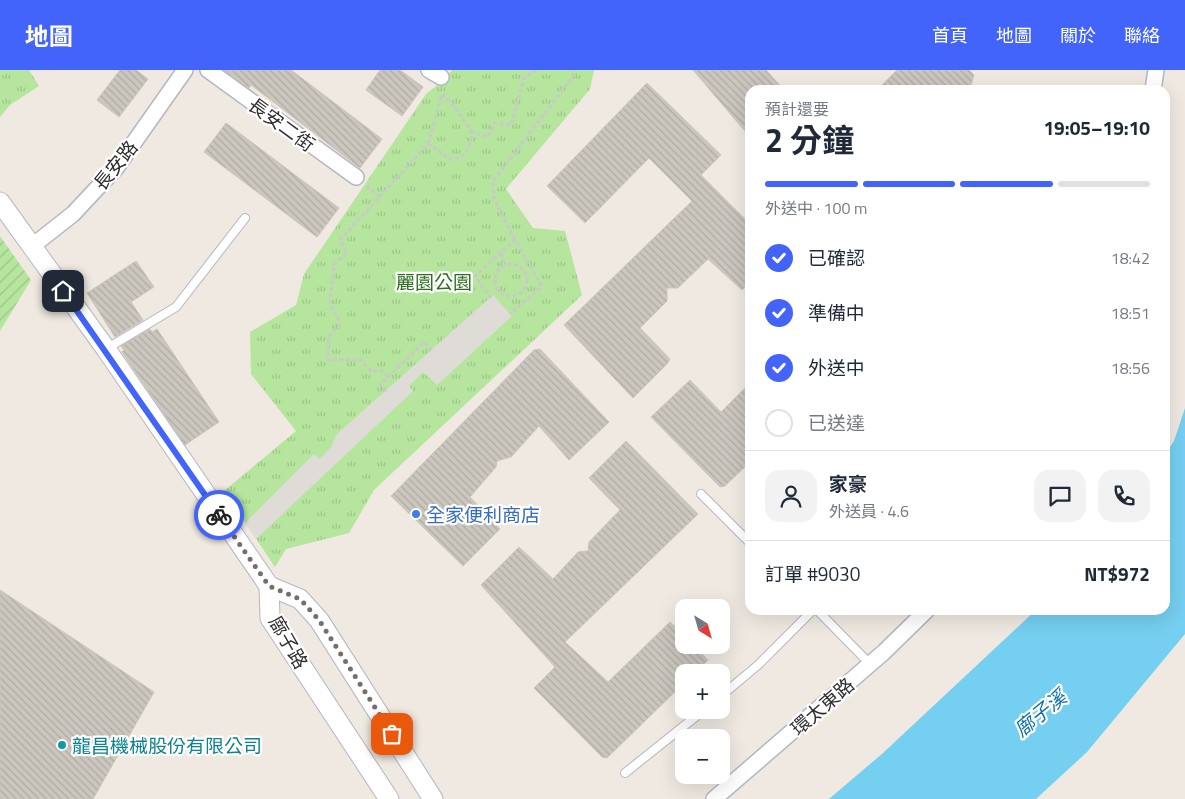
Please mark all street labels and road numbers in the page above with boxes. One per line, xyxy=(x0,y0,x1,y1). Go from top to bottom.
street label: 長安二街 xyxy=(243,90,321,158)
street label: 長安路 xyxy=(86,134,144,196)
street label: 廍子路 xyxy=(262,610,316,674)
street label: 環太東路 xyxy=(784,670,860,742)

